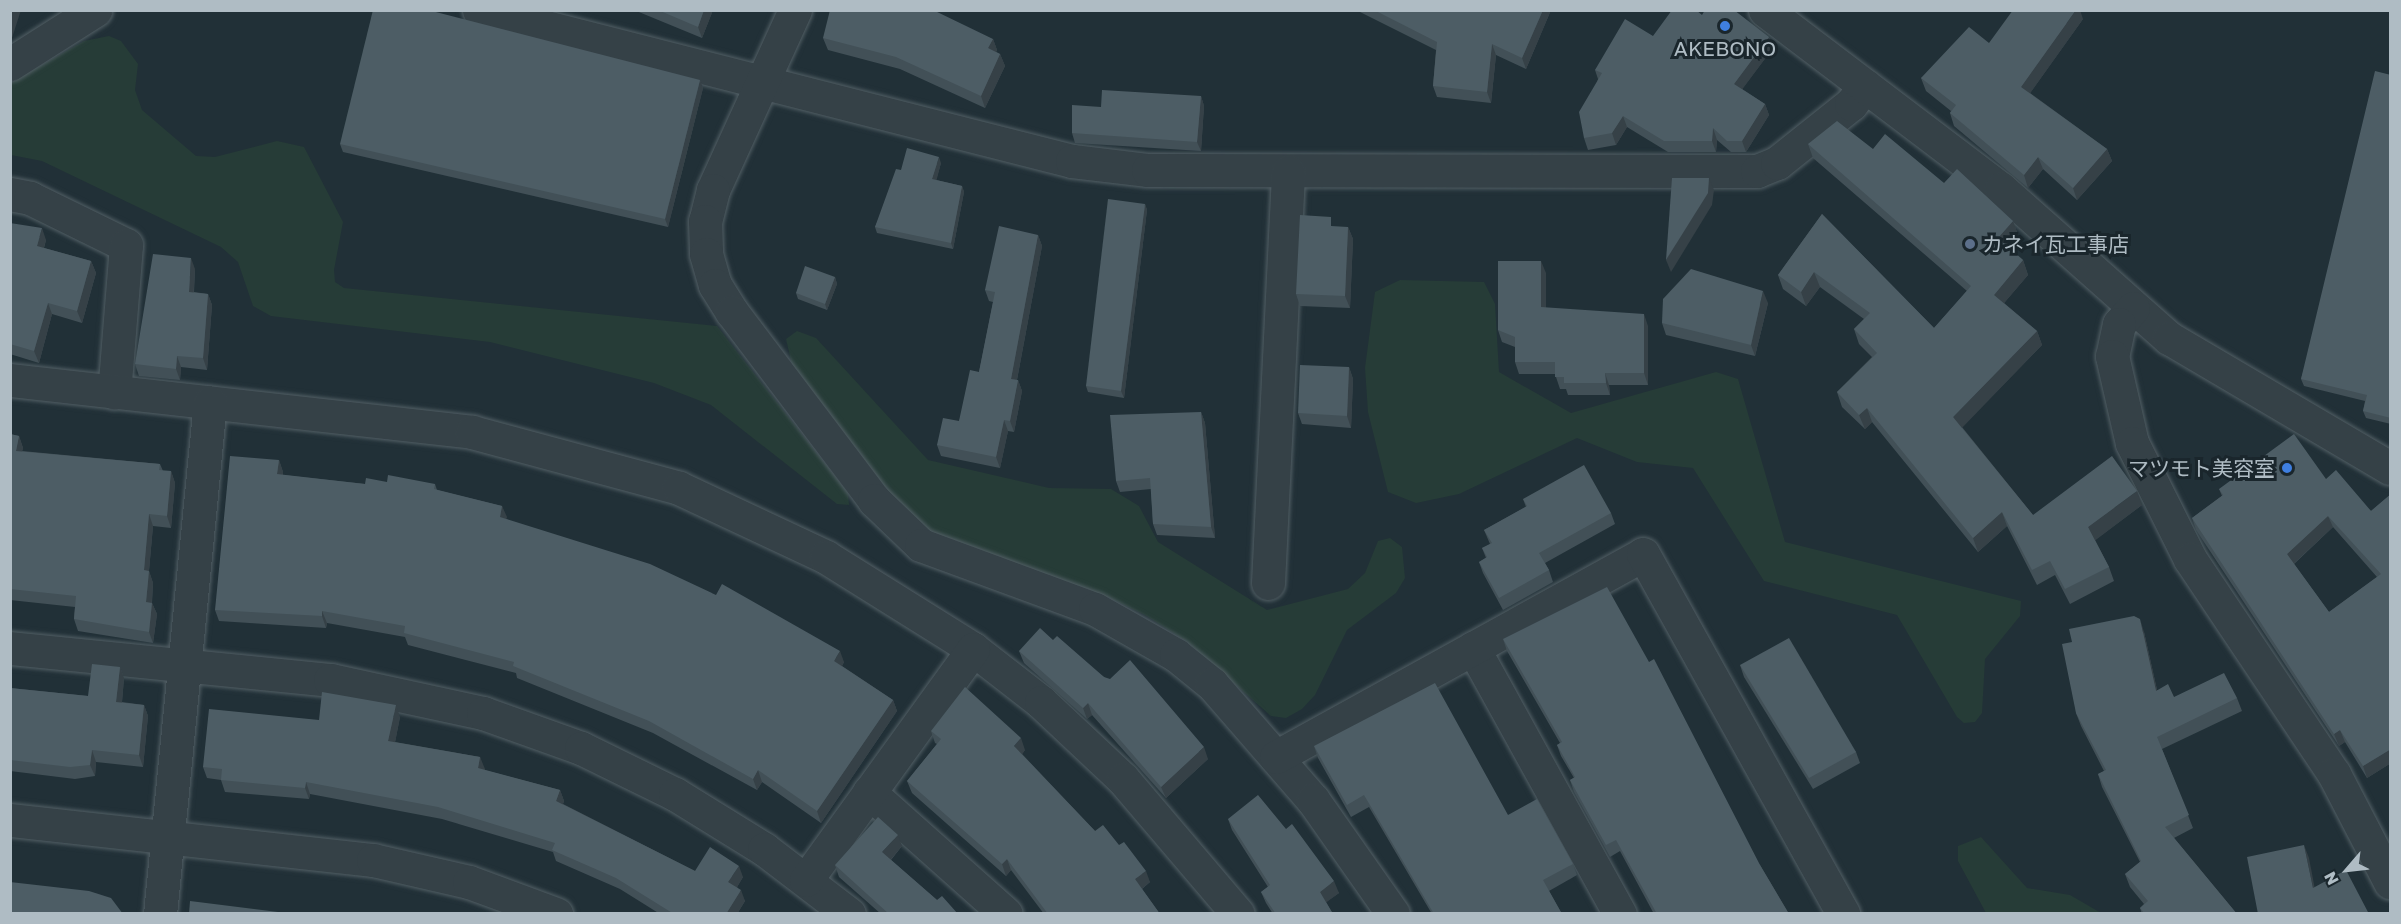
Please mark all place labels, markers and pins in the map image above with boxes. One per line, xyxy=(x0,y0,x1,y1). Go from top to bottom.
marker: AKEBONO xyxy=(1718,19,1732,33)
place label: AKEBONO xyxy=(1674,35,1776,61)
place label: カネイ瓦工事店 xyxy=(1982,231,2129,257)
marker: カネイ瓦工事店 xyxy=(1963,237,1977,251)
place label: マツモト美容室 xyxy=(2128,455,2275,481)
marker: マツモト美容室 xyxy=(2280,461,2294,475)

